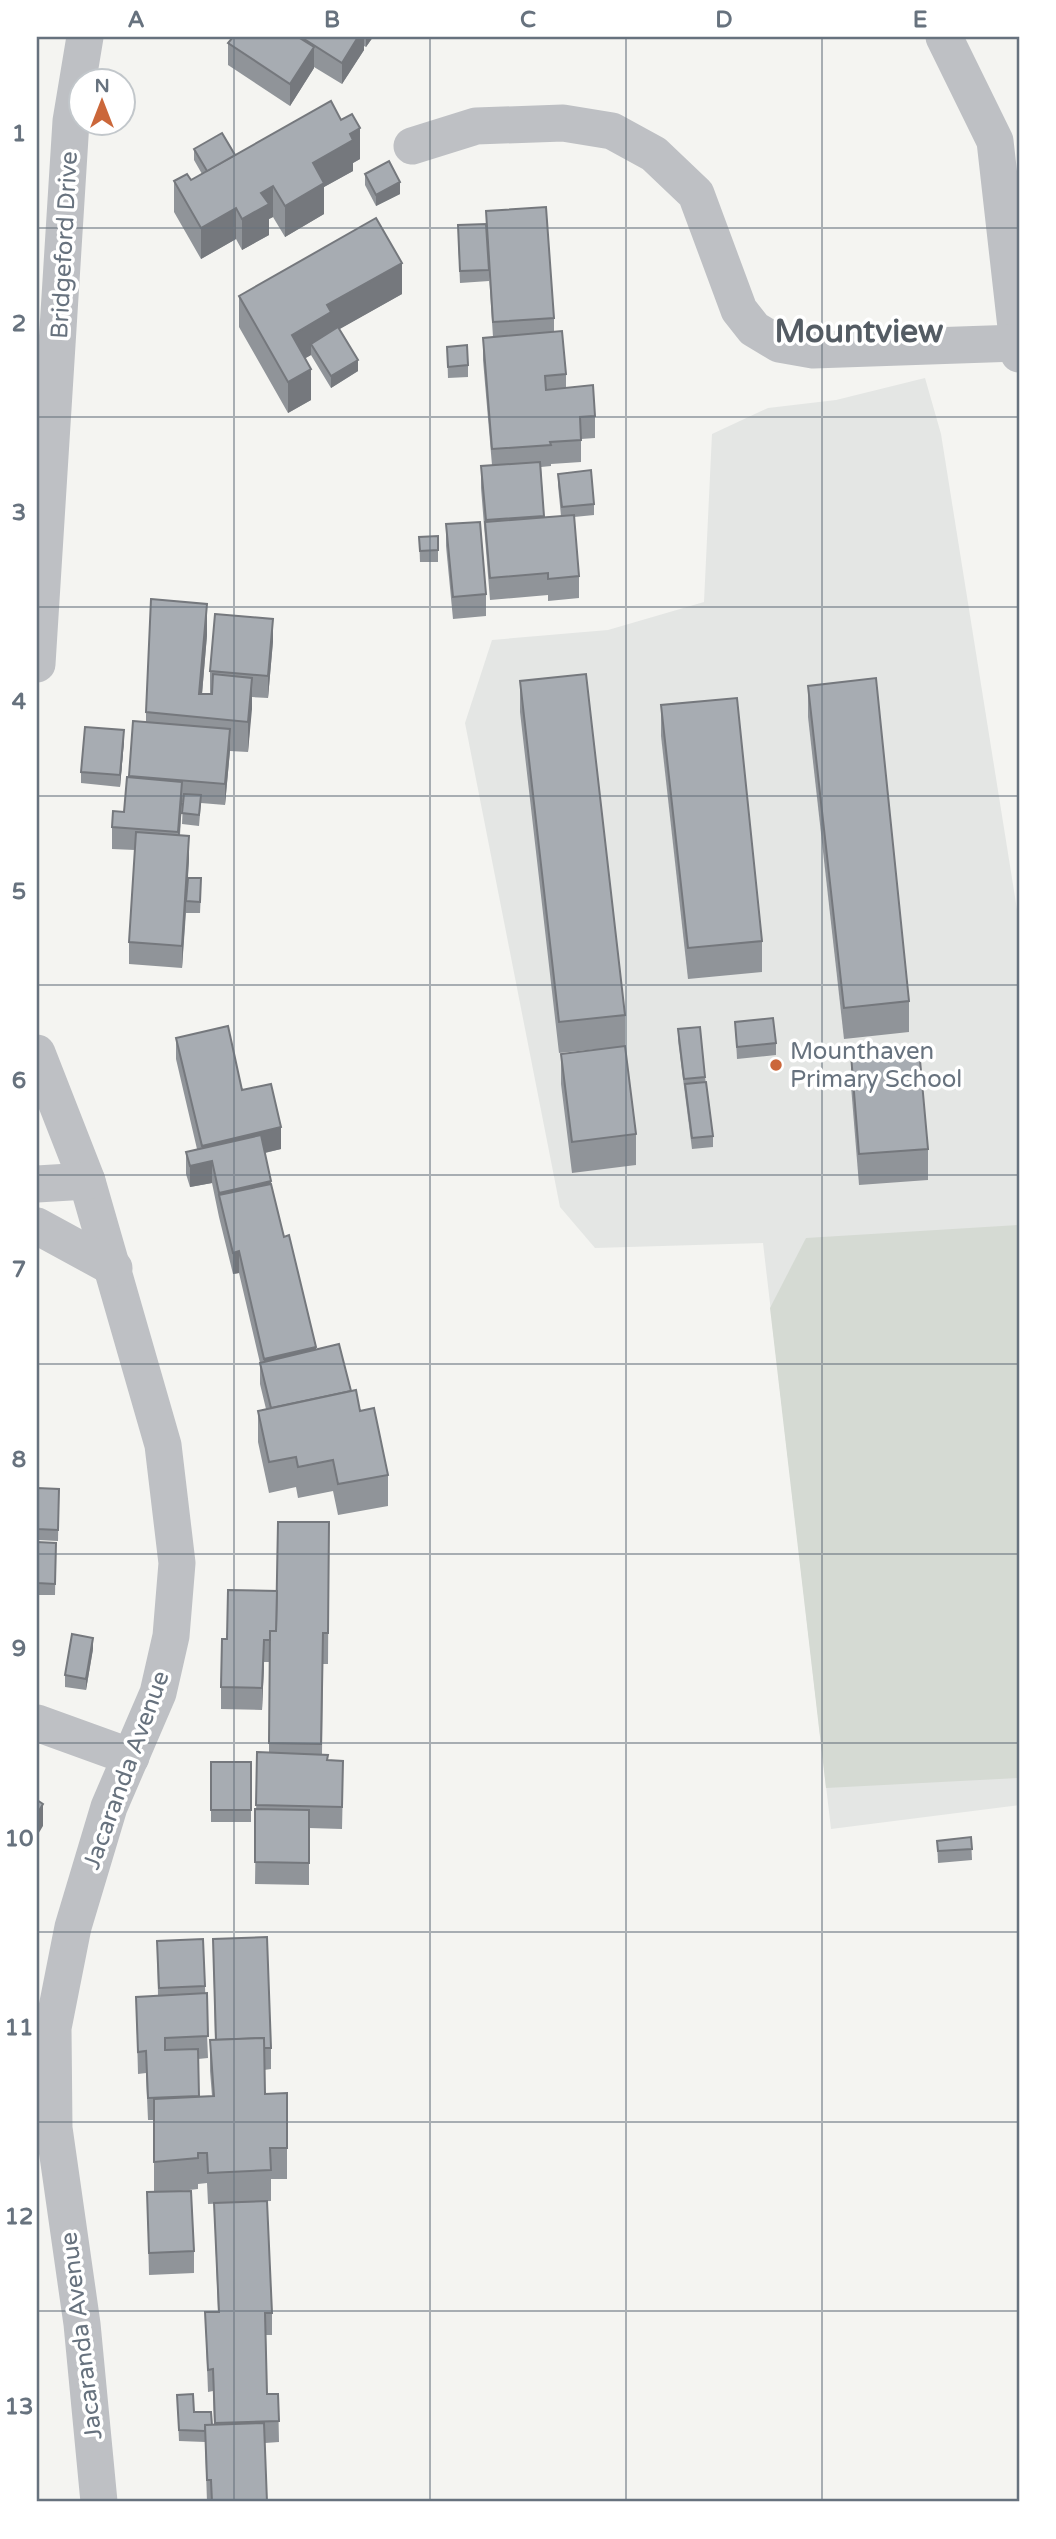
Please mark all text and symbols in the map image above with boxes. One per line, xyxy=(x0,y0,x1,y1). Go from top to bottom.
text: A xyxy=(127,6,145,34)
text: B xyxy=(324,6,340,34)
text: C xyxy=(520,6,536,34)
text: D xyxy=(715,6,733,34)
text: E xyxy=(913,6,927,34)
north arrow xyxy=(66,66,136,136)
text: N xyxy=(94,75,110,97)
text: 1 xyxy=(12,120,26,148)
street label: Bridgeford Drive xyxy=(45,150,84,340)
text: 2 xyxy=(12,310,26,338)
district label: Mountview xyxy=(775,313,943,351)
text: 3 xyxy=(12,499,26,527)
text: 4 xyxy=(12,688,27,716)
text: 5 xyxy=(12,878,26,906)
place label: Mounthaven Primary School xyxy=(790,1037,962,1094)
marker: Mounthaven Primary School xyxy=(768,1057,784,1073)
text: 6 xyxy=(12,1067,26,1095)
text: 7 xyxy=(12,1256,26,1284)
text: 8 xyxy=(12,1446,26,1474)
text: 9 xyxy=(12,1635,26,1663)
street label: Jacaranda Avenue xyxy=(77,1667,176,1873)
text: 10 xyxy=(5,1825,33,1853)
text: 11 xyxy=(5,2014,33,2042)
text: 12 xyxy=(5,2203,33,2231)
street label: Jacaranda Avenue xyxy=(54,2230,109,2441)
text: 13 xyxy=(5,2393,33,2421)

